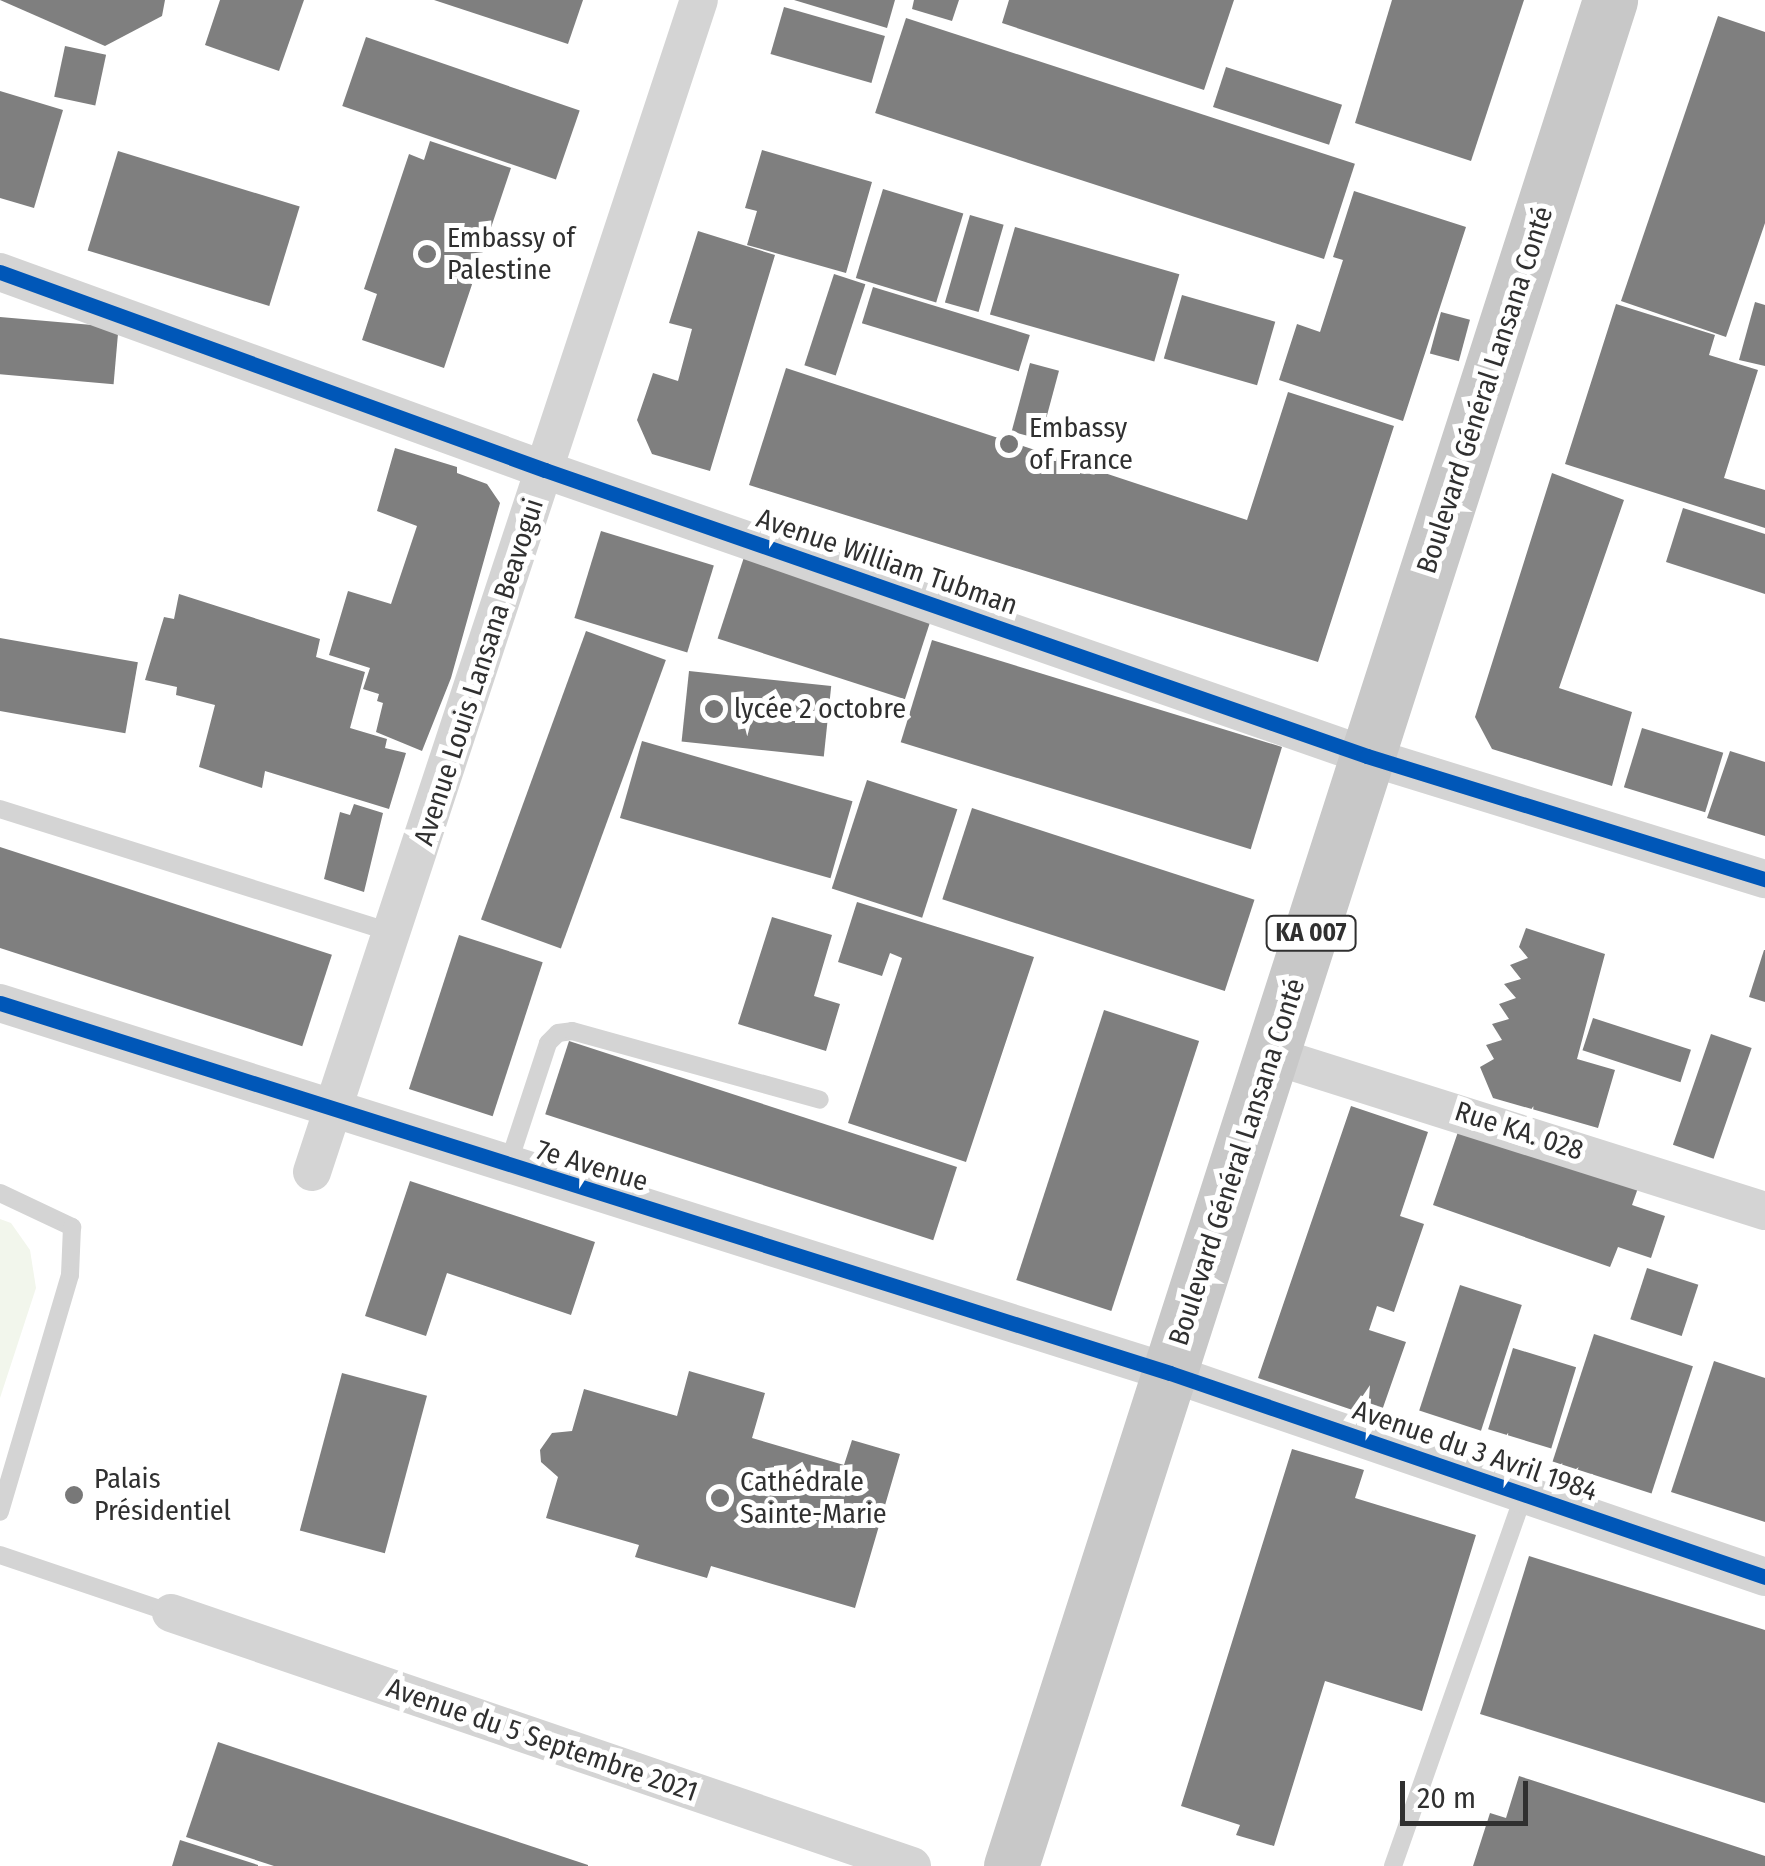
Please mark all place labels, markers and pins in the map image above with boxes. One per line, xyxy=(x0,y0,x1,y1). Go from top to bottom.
place label: Embassy of Palestine xyxy=(447,221,575,287)
marker: Embassy of Palestine xyxy=(416,243,438,265)
place label: Embassy of France xyxy=(1029,411,1133,477)
marker: Embassy of France xyxy=(998,433,1020,455)
place label: lycée 2 octobre xyxy=(734,692,906,726)
marker: lycée 2 octobre xyxy=(703,698,725,720)
place label: Palais Présidentiel xyxy=(94,1462,231,1528)
place label: Cathédrale Sainte-Marie xyxy=(740,1465,887,1531)
marker: Palais Présidentiel xyxy=(63,1484,85,1506)
marker: Cathédrale Sainte-Marie xyxy=(709,1487,731,1509)

